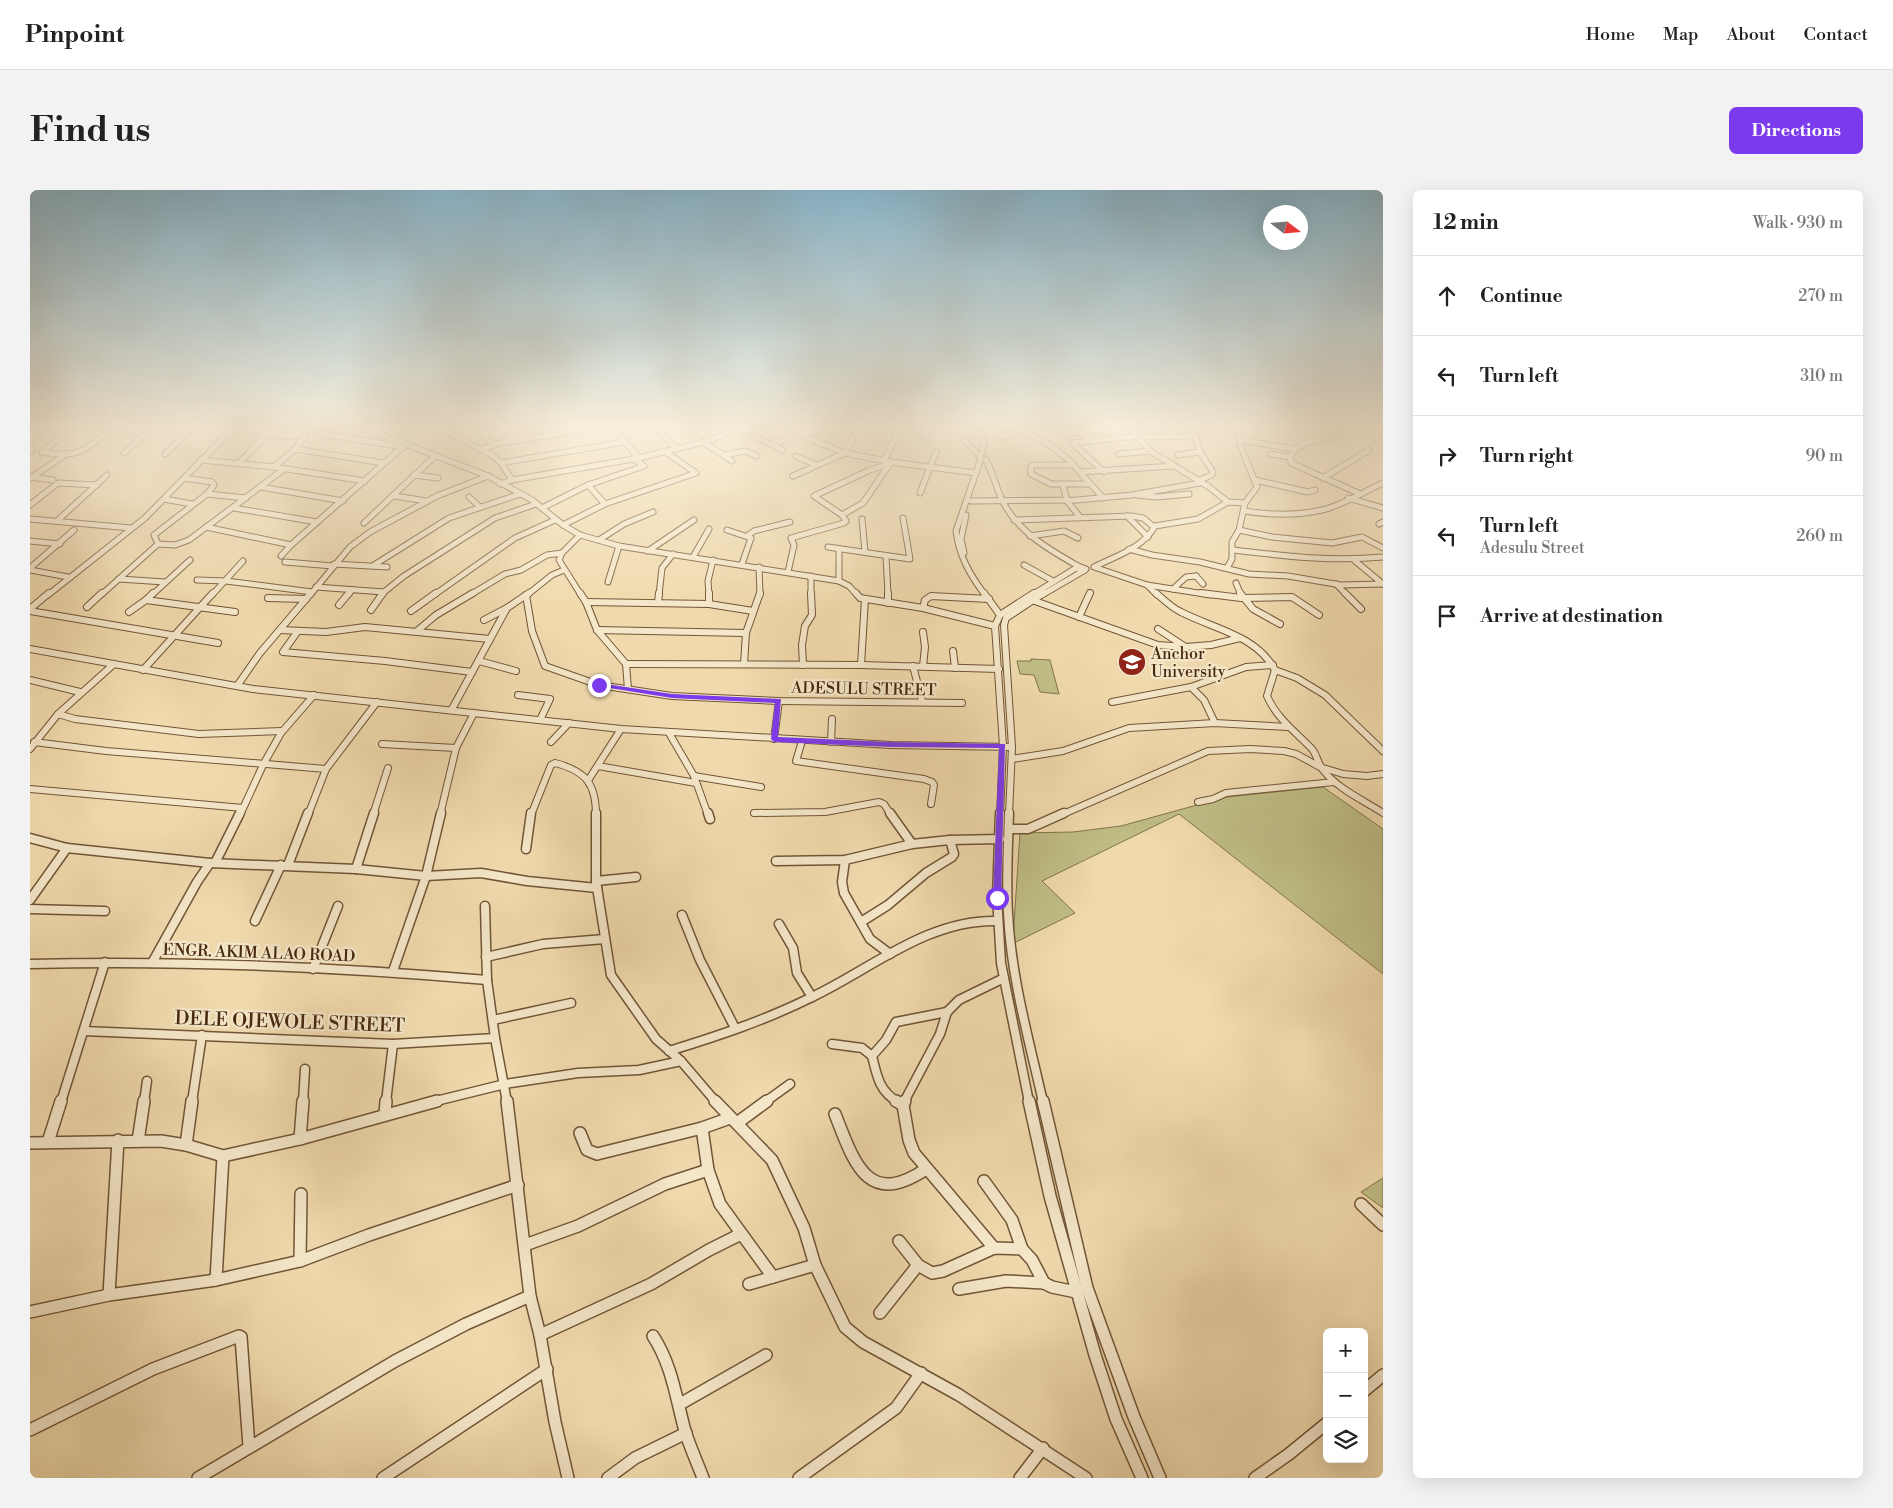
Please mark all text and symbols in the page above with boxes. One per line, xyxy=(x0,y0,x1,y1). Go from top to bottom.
text: Pinpoint xyxy=(25,20,124,50)
text: Home xyxy=(1586,23,1635,46)
text: Map xyxy=(1663,23,1699,46)
text: About xyxy=(1727,23,1776,46)
text: Contact xyxy=(1804,23,1868,46)
button: Directions xyxy=(1729,107,1863,154)
text: Find us xyxy=(30,109,150,152)
north arrow xyxy=(1263,205,1308,250)
text: 12 min xyxy=(1433,210,1499,236)
text: Walk · 930 m xyxy=(1753,213,1843,233)
icon: ahead xyxy=(1433,282,1461,310)
text: Continue xyxy=(1480,284,1563,308)
text: 270 m xyxy=(1798,286,1843,306)
icon: left xyxy=(1433,362,1461,390)
text: Turn left xyxy=(1480,364,1559,388)
text: 310 m xyxy=(1800,366,1843,386)
icon: right xyxy=(1433,442,1461,470)
text: Turn right xyxy=(1480,444,1573,468)
text: 90 m xyxy=(1805,446,1843,466)
text: Turn left xyxy=(1480,514,1559,538)
icon: left xyxy=(1433,522,1461,550)
text: 260 m xyxy=(1796,526,1843,546)
text: Adesulu Street xyxy=(1480,538,1585,558)
icon: arrive xyxy=(1433,602,1461,630)
text: Arrive at destination xyxy=(1480,604,1663,628)
place label: Anchor University xyxy=(1150,644,1226,682)
school or university icon: Anchor University xyxy=(1117,647,1147,677)
route end xyxy=(588,674,611,697)
street label: ADESULU STREET xyxy=(790,678,937,700)
route start xyxy=(986,887,1009,910)
street label: ENGR. AKIM ALAO ROAD xyxy=(162,940,356,966)
street label: DELE OJEWOLE STREET xyxy=(174,1006,406,1038)
map controls xyxy=(1323,1328,1368,1463)
button: + xyxy=(1323,1328,1368,1373)
button: − xyxy=(1323,1373,1368,1418)
button: layers xyxy=(1323,1418,1368,1463)

